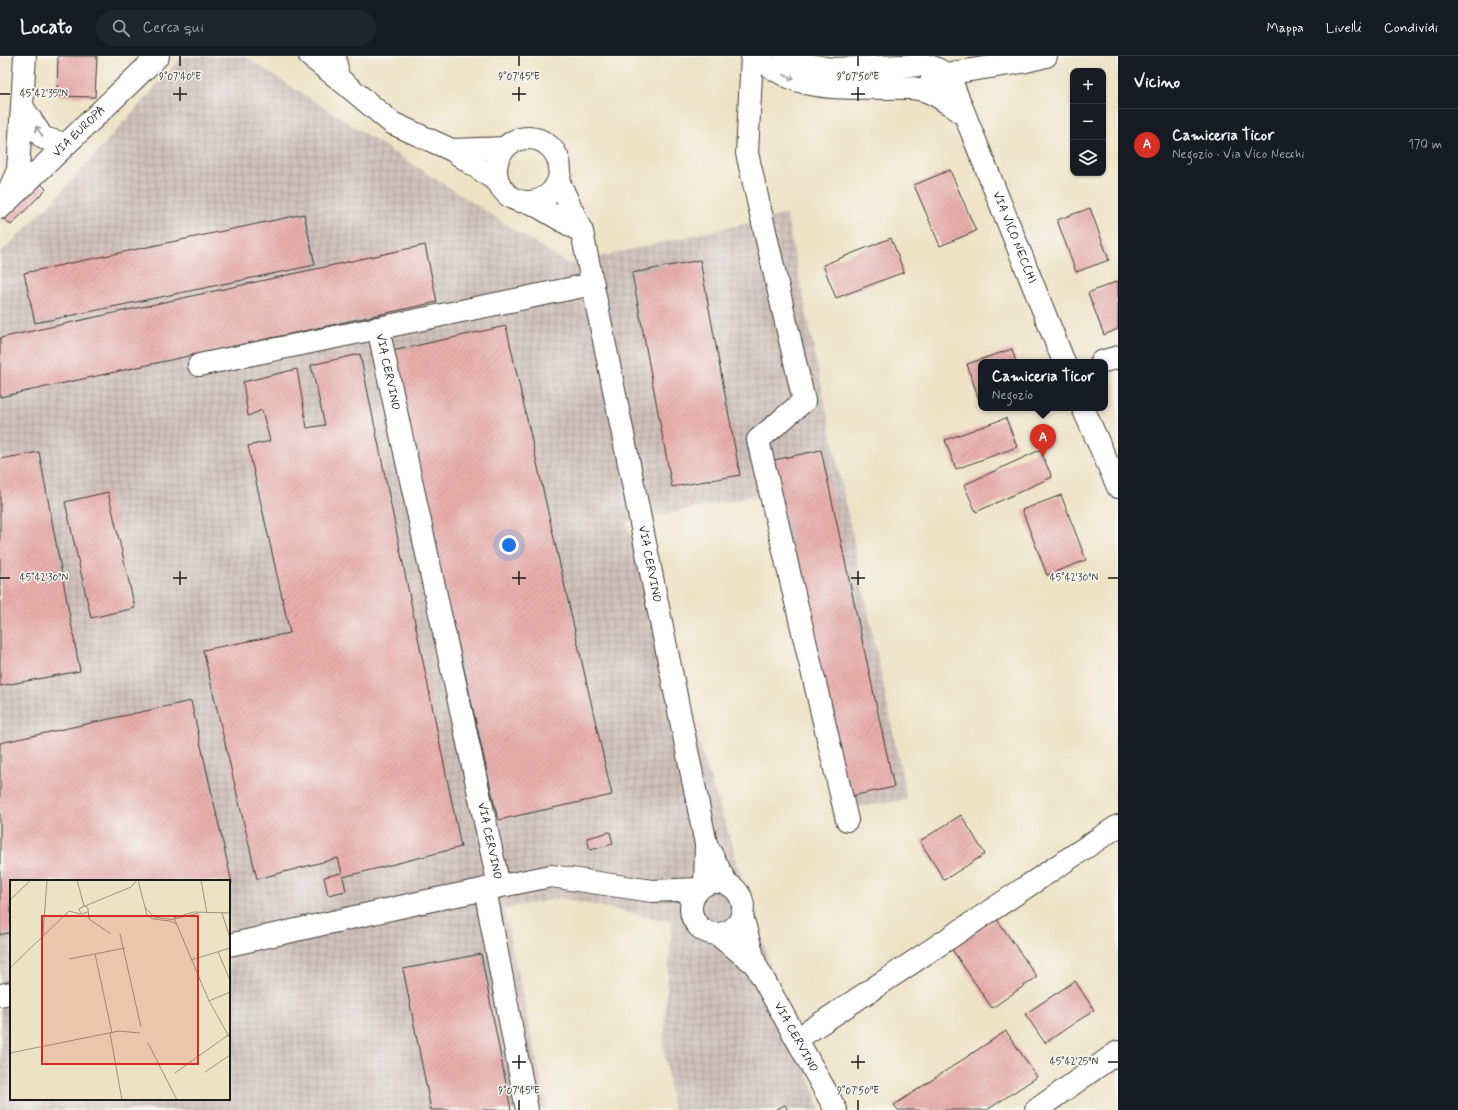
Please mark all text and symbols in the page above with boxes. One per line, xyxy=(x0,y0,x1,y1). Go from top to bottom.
search box xyxy=(96,10,376,46)
text: Locato xyxy=(20,15,72,40)
icon: search xyxy=(110,17,132,39)
text: Cerca qui xyxy=(142,18,204,38)
text: Mappa xyxy=(1266,19,1304,37)
text: Livelli xyxy=(1326,19,1362,37)
text: Condividi xyxy=(1384,19,1438,37)
map controls xyxy=(1070,68,1106,176)
button: + xyxy=(1070,68,1106,104)
text: 9°07'40"E xyxy=(159,70,201,84)
text: 9°07'45"E xyxy=(498,70,540,84)
text: 9°07'50"E xyxy=(837,70,879,84)
text: Vicino xyxy=(1134,71,1180,93)
one-way arrow xyxy=(783,74,795,82)
text: 45°42'35"N xyxy=(20,87,68,101)
street label: VIA EUROPA xyxy=(49,102,109,161)
button: − xyxy=(1070,104,1106,140)
one-way arrow xyxy=(35,126,43,137)
text: Camiceria Ticor xyxy=(1172,126,1274,146)
text: A xyxy=(1143,136,1151,153)
text: 170 m xyxy=(1408,136,1442,153)
button: layers xyxy=(1070,140,1106,176)
text: Negozio · Via Vico Necchi xyxy=(1172,146,1304,163)
street label: VIA VICO NECCHI xyxy=(988,189,1040,286)
street label: VIA CERVINO xyxy=(371,332,404,412)
popup xyxy=(978,359,1108,411)
text: Camiceria Ticor xyxy=(992,367,1094,387)
text: Negozio xyxy=(992,387,1033,404)
pin: A xyxy=(1030,424,1056,457)
street label: VIA CERVINO xyxy=(634,524,665,604)
your location xyxy=(499,535,519,555)
text: 45°42'30"N xyxy=(20,571,68,585)
text: 45°42'30"N xyxy=(1050,571,1098,585)
street label: VIA CERVINO xyxy=(473,801,505,881)
inset map xyxy=(10,880,230,1100)
street label: VIA CERVINO xyxy=(770,999,822,1076)
text: 45°42'25"N xyxy=(1050,1055,1098,1069)
text: 9°07'45"E xyxy=(498,1084,540,1098)
text: 9°07'50"E xyxy=(837,1084,879,1098)

